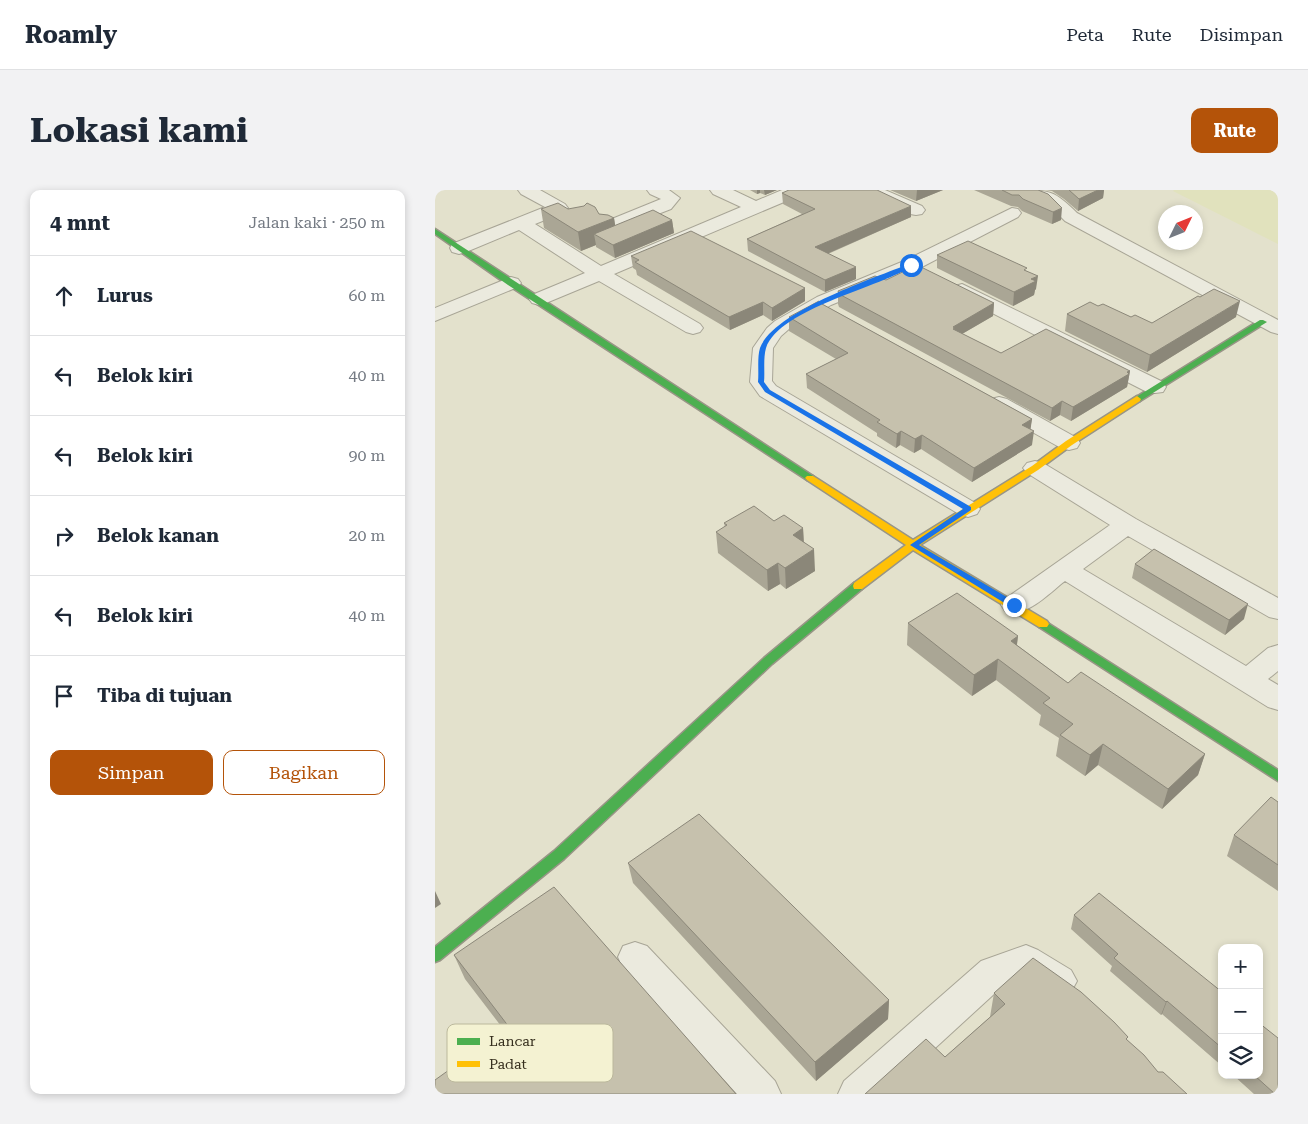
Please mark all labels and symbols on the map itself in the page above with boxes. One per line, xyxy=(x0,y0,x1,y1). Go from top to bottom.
north arrow xyxy=(1158,205,1203,250)
route start xyxy=(900,254,923,277)
route end xyxy=(1003,594,1026,617)
legend xyxy=(447,1024,613,1082)
text: Lancar xyxy=(489,1033,536,1049)
text: Padat xyxy=(489,1056,527,1072)

